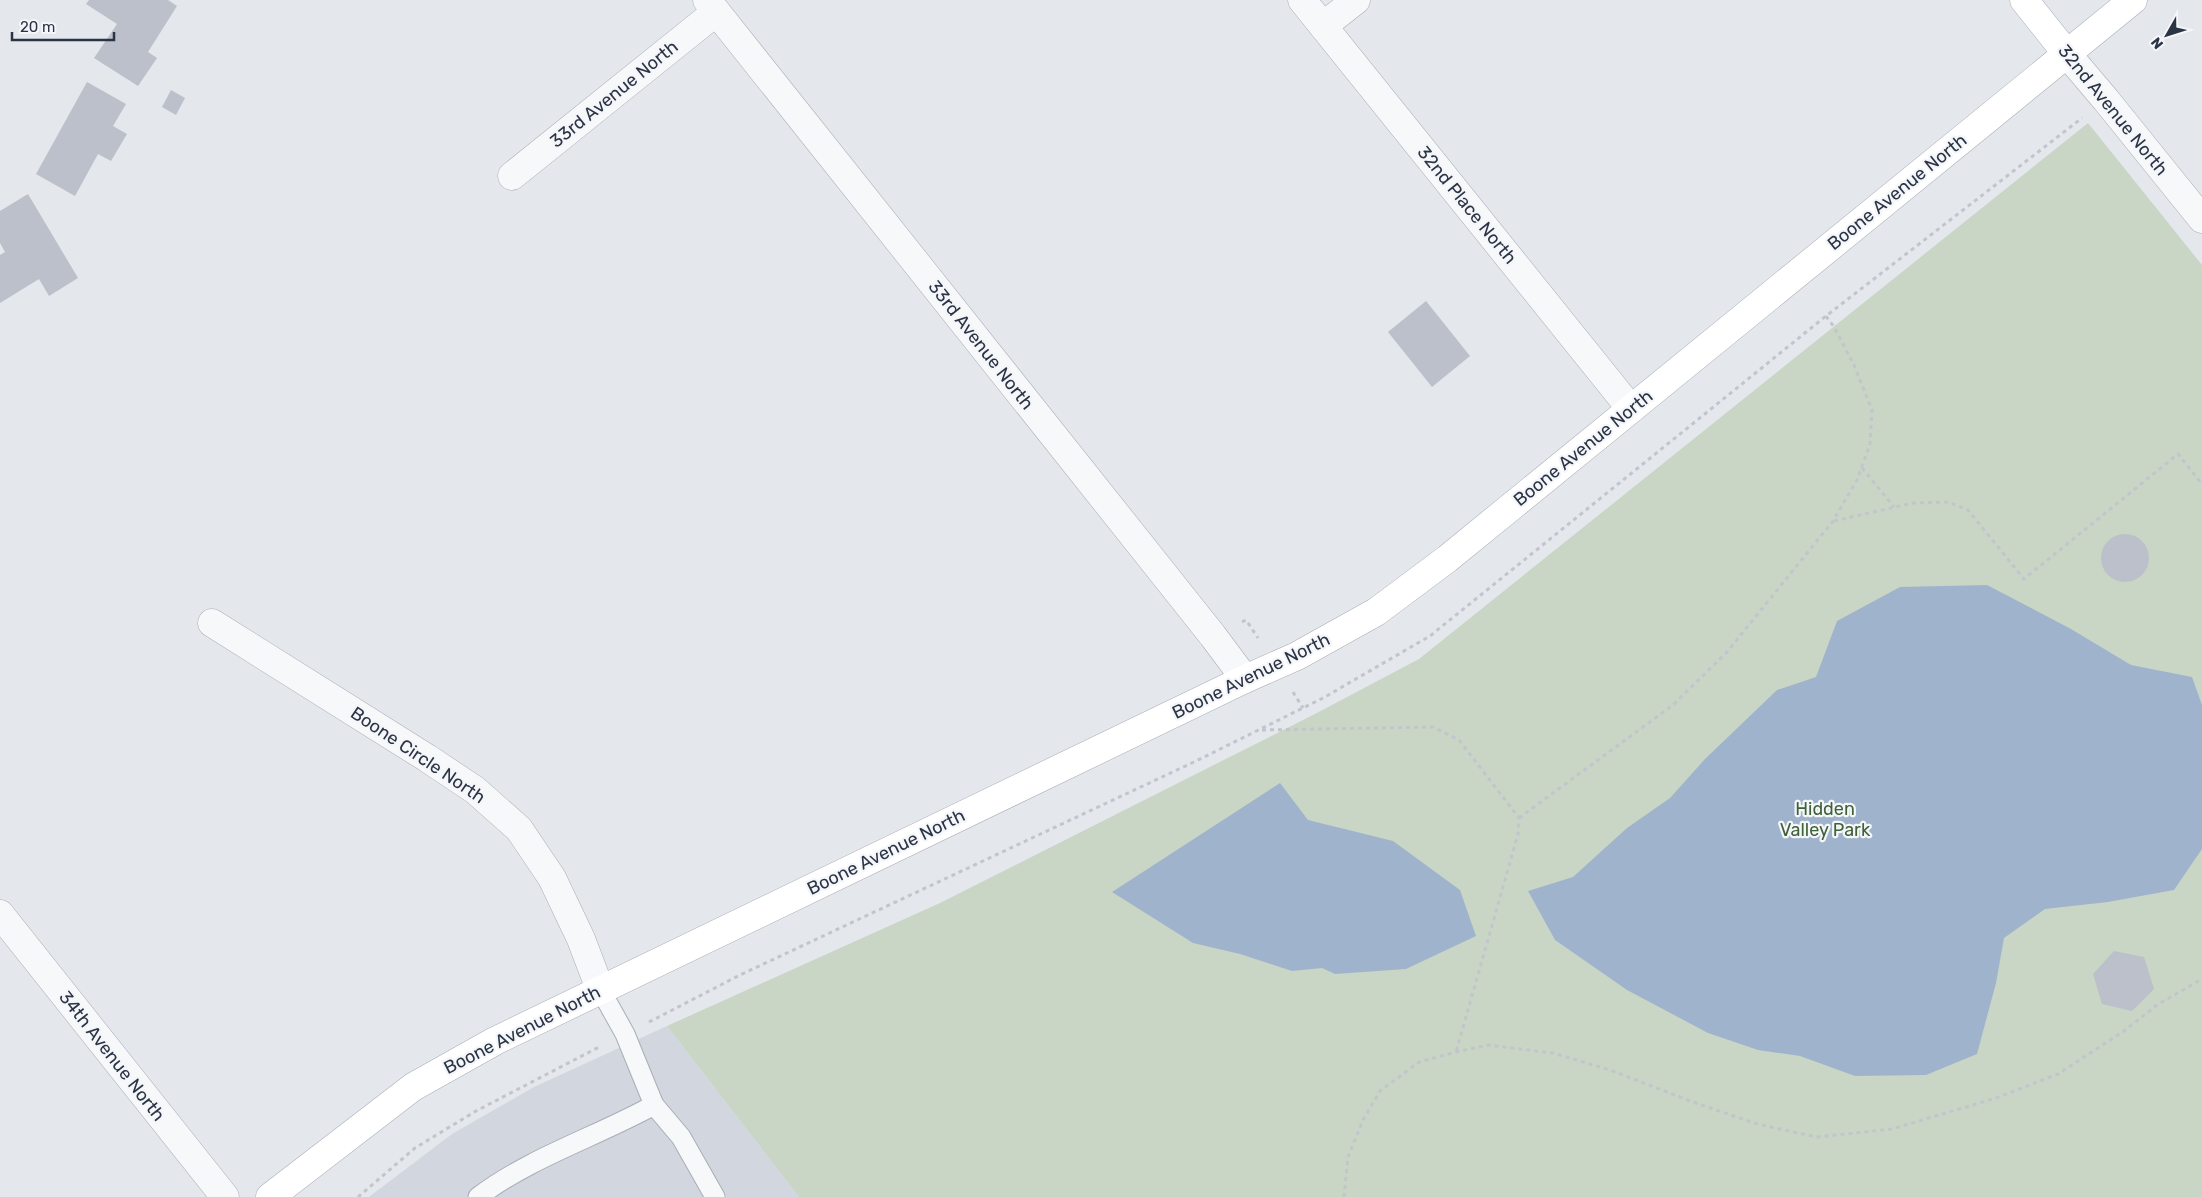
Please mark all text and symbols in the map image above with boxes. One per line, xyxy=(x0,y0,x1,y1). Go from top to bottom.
scale bar xyxy=(12,10,115,42)
north arrow xyxy=(2142,10,2192,60)
text: 20 m xyxy=(20,18,55,36)
street label: 33rd Avenue North xyxy=(546,36,682,152)
street label: 32nd Avenue North xyxy=(2053,40,2173,180)
street label: Boone Avenue North xyxy=(1823,129,1971,255)
street label: 32nd Place North xyxy=(1413,142,1521,268)
street label: 33rd Avenue North xyxy=(924,276,1038,414)
street label: Boone Avenue North xyxy=(1509,385,1657,511)
street label: Boone Avenue North xyxy=(1169,628,1333,724)
street label: Boone Circle North xyxy=(347,702,489,808)
park label: Hidden Valley Park xyxy=(1780,798,1871,841)
street label: Boone Avenue North xyxy=(804,804,968,900)
street label: Boone Avenue North xyxy=(440,981,604,1079)
street label: 34th Avenue North xyxy=(54,987,170,1125)

